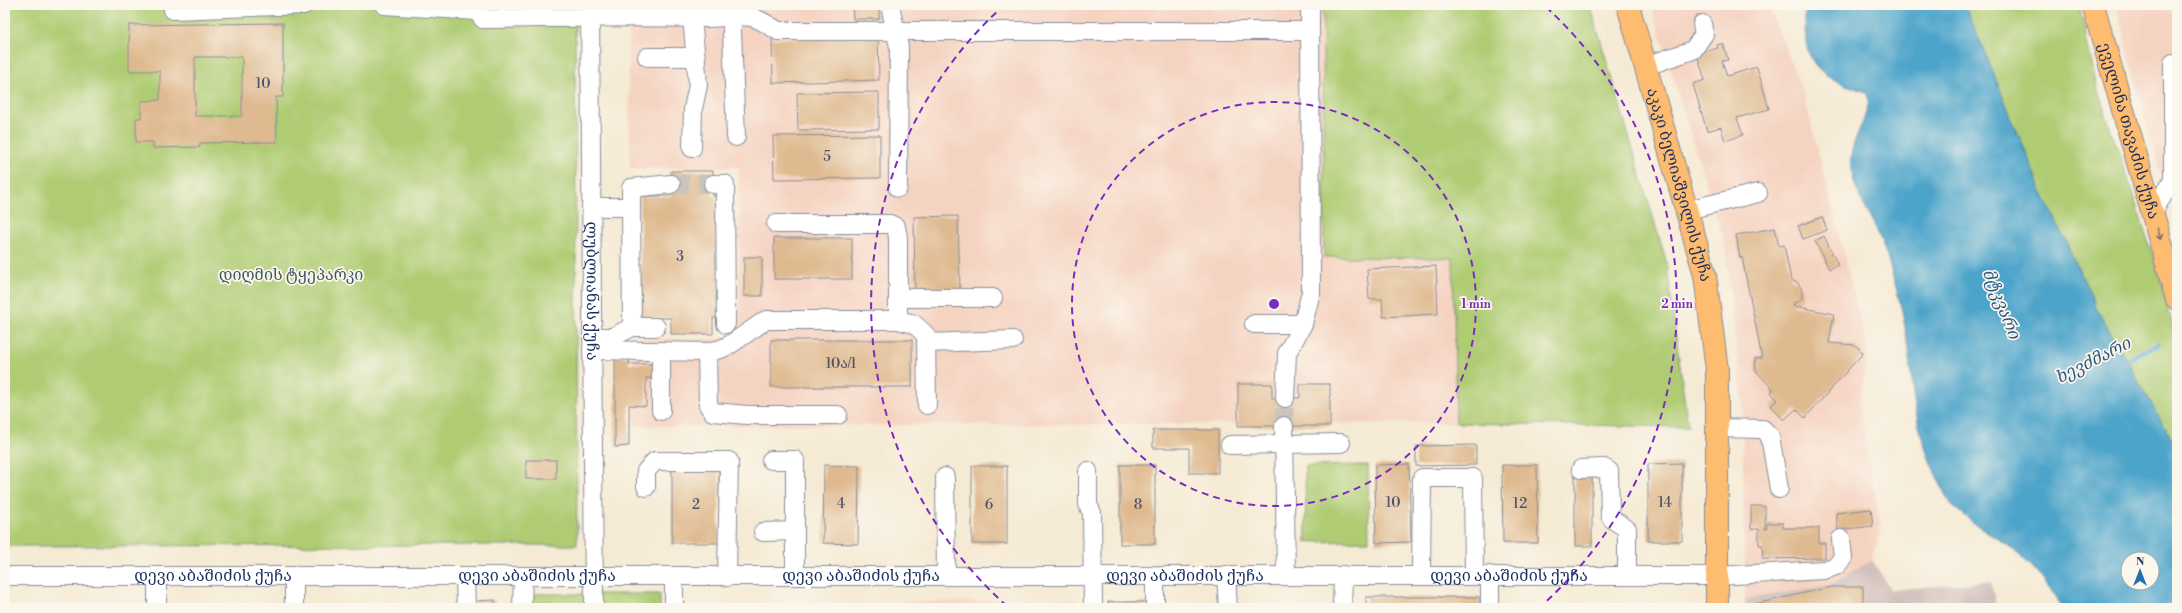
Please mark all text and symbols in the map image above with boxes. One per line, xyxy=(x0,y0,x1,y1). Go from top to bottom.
street label: ეველინა თავაძის ქუჩა xyxy=(2094,40,2164,222)
house number: 10 xyxy=(256,75,270,93)
street label: აკაკი ბელიაშვილის ქუჩა xyxy=(1642,85,1716,283)
house number: 5 xyxy=(823,148,831,166)
street label: ლუბლიანას ქუჩა xyxy=(581,221,602,361)
one-way arrow xyxy=(2156,228,2163,241)
house number: 3 xyxy=(676,248,684,266)
park label: დიღმის ტყეპარკი xyxy=(219,265,363,285)
water label: მტკვარი xyxy=(1977,266,2026,344)
centre of rings xyxy=(1267,297,1281,311)
text: 1 min xyxy=(1461,297,1492,312)
text: 2 min xyxy=(1661,297,1693,312)
water label: ხევძმარი xyxy=(2052,332,2136,389)
house number: 10ა/1 xyxy=(825,355,857,373)
house number: 10 xyxy=(1386,494,1400,512)
house number: 14 xyxy=(1658,494,1672,512)
house number: 4 xyxy=(837,495,845,513)
house number: 12 xyxy=(1513,495,1527,513)
house number: 2 xyxy=(692,496,700,514)
house number: 6 xyxy=(985,496,994,514)
house number: 8 xyxy=(1134,496,1142,514)
north arrow xyxy=(2120,551,2160,591)
text: N xyxy=(2136,555,2145,569)
street label: დევი აბაშიძის ქუჩა xyxy=(134,566,292,586)
street label: დევი აბაშიძის ქუჩა xyxy=(458,566,616,586)
street label: დევი აბაშიძის ქუჩა xyxy=(782,566,940,586)
street label: დევი აბაშიძის ქუჩა xyxy=(1106,566,1264,586)
street label: დევი აბაშიძის ქუჩა xyxy=(1430,566,1588,586)

